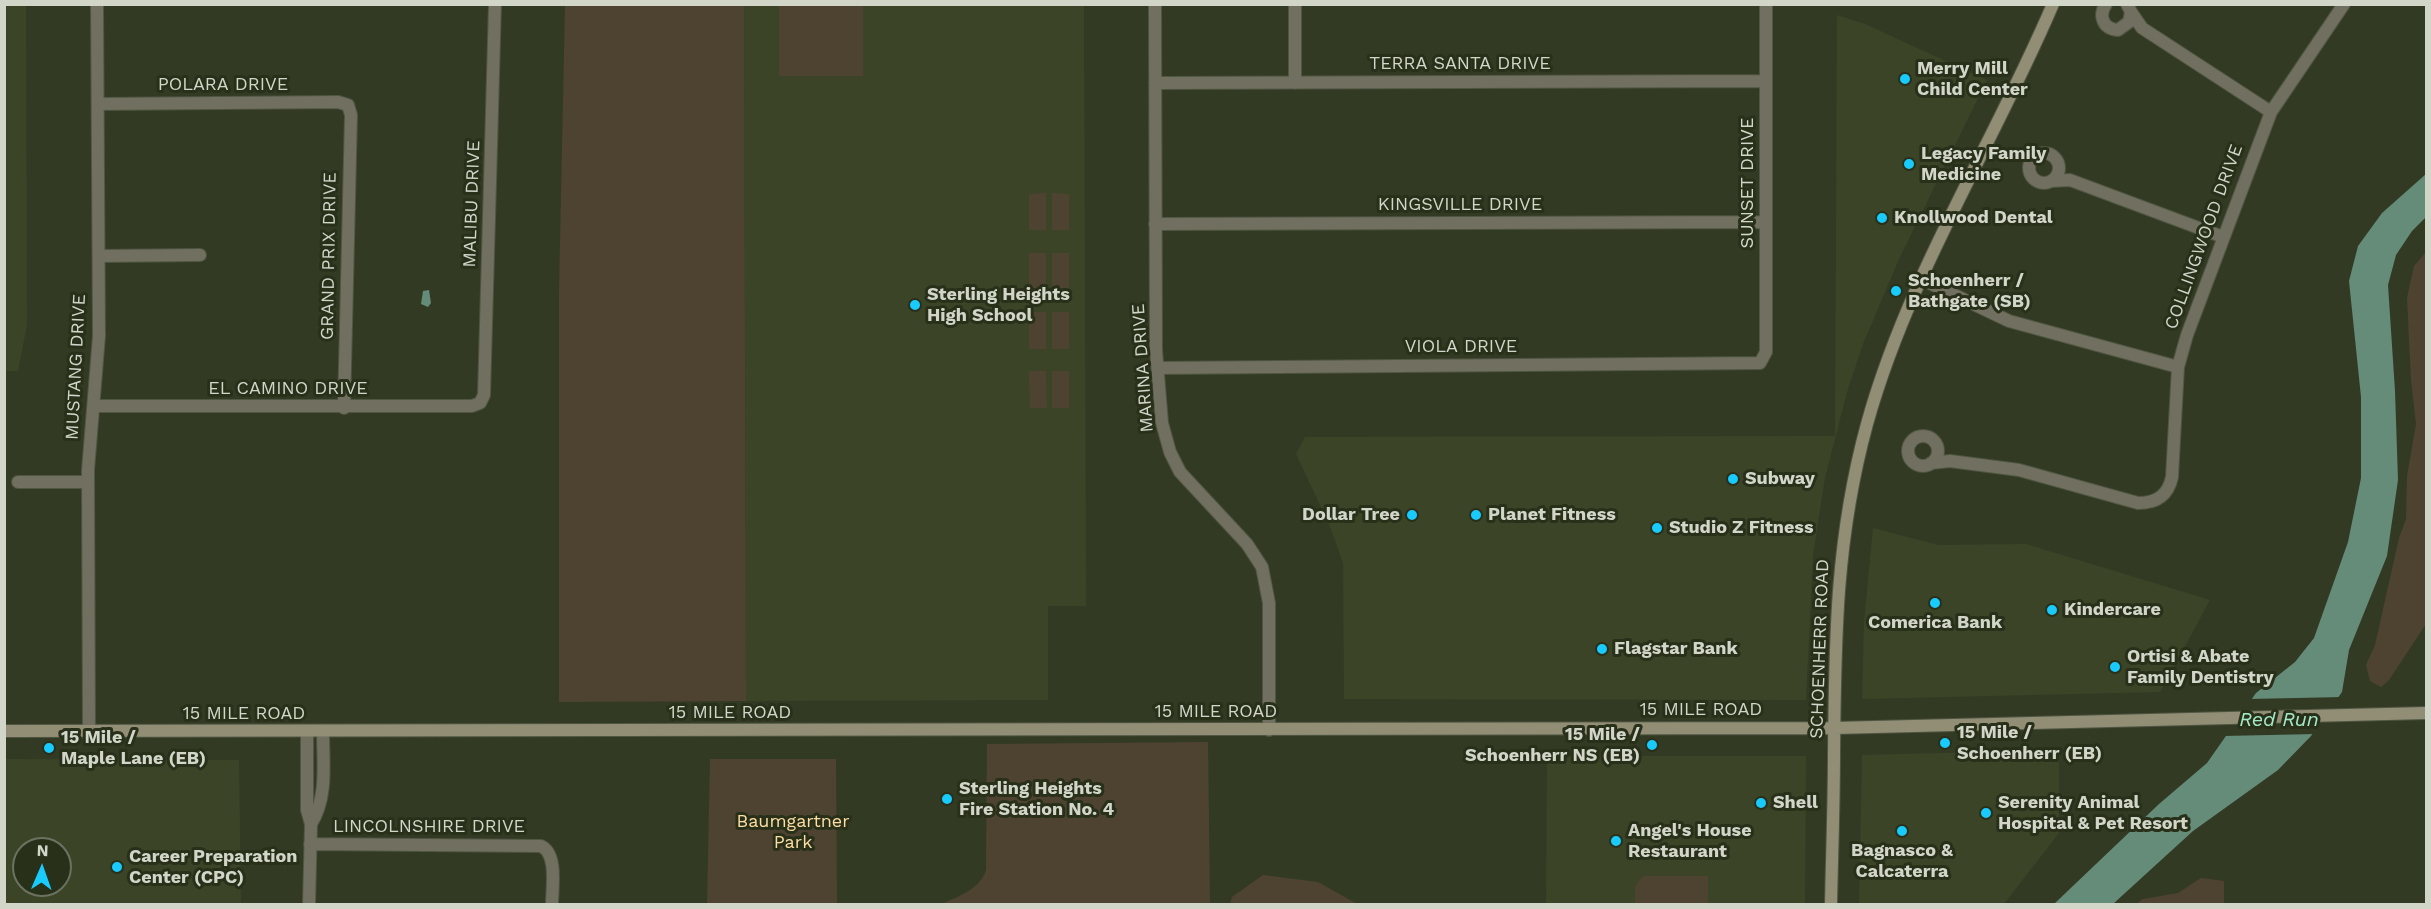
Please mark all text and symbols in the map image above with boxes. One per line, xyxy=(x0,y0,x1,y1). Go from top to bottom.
street label: TERRA SANTA DRIVE xyxy=(1369,53,1551,75)
place label: Merry Mill Child Center xyxy=(1917,58,2028,100)
marker: Merry Mill Child Center xyxy=(1898,72,1912,86)
street label: POLARA DRIVE xyxy=(158,74,288,96)
street label: SUNSET DRIVE xyxy=(1737,118,1759,248)
street label: MALIBU DRIVE xyxy=(459,140,485,268)
street label: COLLINGWOOD DRIVE xyxy=(2160,142,2248,332)
place label: Legacy Family Medicine xyxy=(1921,143,2046,186)
marker: Legacy Family Medicine xyxy=(1902,157,1916,171)
street label: GRAND PRIX DRIVE xyxy=(317,172,341,340)
street label: KINGSVILLE DRIVE xyxy=(1378,194,1542,216)
place label: Knollwood Dental xyxy=(1894,207,2053,229)
marker: Knollwood Dental xyxy=(1875,211,1889,225)
place label: Schoenherr / Bathgate (SB) xyxy=(1908,270,2031,312)
place label: Sterling Heights High School xyxy=(927,284,1070,326)
marker: Schoenherr / Bathgate (SB) xyxy=(1889,284,1903,298)
street label: MUSTANG DRIVE xyxy=(61,294,91,440)
marker: Sterling Heights High School xyxy=(908,298,922,312)
street label: MARINA DRIVE xyxy=(1128,303,1158,433)
street label: VIOLA DRIVE xyxy=(1405,336,1517,358)
street label: EL CAMINO DRIVE xyxy=(208,378,368,400)
place label: Subway xyxy=(1745,468,1815,490)
marker: Subway xyxy=(1726,472,1740,486)
place label: Dollar Tree xyxy=(1302,504,1400,526)
place label: Planet Fitness xyxy=(1488,504,1616,526)
marker: Dollar Tree xyxy=(1405,508,1419,522)
marker: Planet Fitness xyxy=(1469,508,1483,522)
place label: Studio Z Fitness xyxy=(1669,517,1814,539)
marker: Studio Z Fitness xyxy=(1650,521,1664,535)
street label: SCHOENHERR ROAD xyxy=(1806,559,1834,739)
marker: Comerica Bank xyxy=(1928,596,1942,610)
place label: Kindercare xyxy=(2064,599,2161,621)
marker: Kindercare xyxy=(2045,603,2059,617)
place label: Comerica Bank xyxy=(1868,612,2002,634)
place label: Flagstar Bank xyxy=(1614,638,1738,660)
marker: Flagstar Bank xyxy=(1595,642,1609,656)
place label: Ortisi & Abate Family Dentistry xyxy=(2127,646,2274,688)
marker: Ortisi & Abate Family Dentistry xyxy=(2108,660,2122,674)
street label: 15 MILE ROAD xyxy=(1640,699,1762,721)
street label: 15 MILE ROAD xyxy=(1155,701,1277,723)
street label: 15 MILE ROAD xyxy=(669,702,791,724)
street label: 15 MILE ROAD xyxy=(183,703,305,725)
water label: Red Run xyxy=(2239,708,2319,732)
place label: 15 Mile / Schoenherr (EB) xyxy=(1957,722,2102,764)
place label: 15 Mile / Schoenherr NS (EB) xyxy=(1465,724,1640,766)
place label: 15 Mile / Maple Lane (EB) xyxy=(61,727,206,770)
marker: 15 Mile / Schoenherr (EB) xyxy=(1938,736,1952,750)
marker: 15 Mile / Schoenherr NS (EB) xyxy=(1645,738,1659,752)
marker: 15 Mile / Maple Lane (EB) xyxy=(42,741,56,755)
place label: Sterling Heights Fire Station No. 4 xyxy=(959,778,1114,820)
marker: Sterling Heights Fire Station No. 4 xyxy=(940,792,954,806)
place label: Shell xyxy=(1773,792,1818,814)
place label: Serenity Animal Hospital & Pet Resort xyxy=(1998,792,2188,834)
marker: Shell xyxy=(1754,796,1768,810)
marker: Serenity Animal Hospital & Pet Resort xyxy=(1979,806,1993,820)
park label: Baumgartner Park xyxy=(736,811,850,854)
street label: LINCOLNSHIRE DRIVE xyxy=(333,816,525,838)
place label: Angel's House Restaurant xyxy=(1628,820,1752,862)
marker: Bagnasco & Calcaterra xyxy=(1895,824,1909,838)
marker: Angel's House Restaurant xyxy=(1609,834,1623,848)
north arrow xyxy=(12,837,72,897)
place label: Bagnasco & Calcaterra xyxy=(1851,840,1953,882)
text: N xyxy=(36,841,49,860)
place label: Career Preparation Center (CPC) xyxy=(129,846,297,888)
marker: Career Preparation Center (CPC) xyxy=(110,860,124,874)

